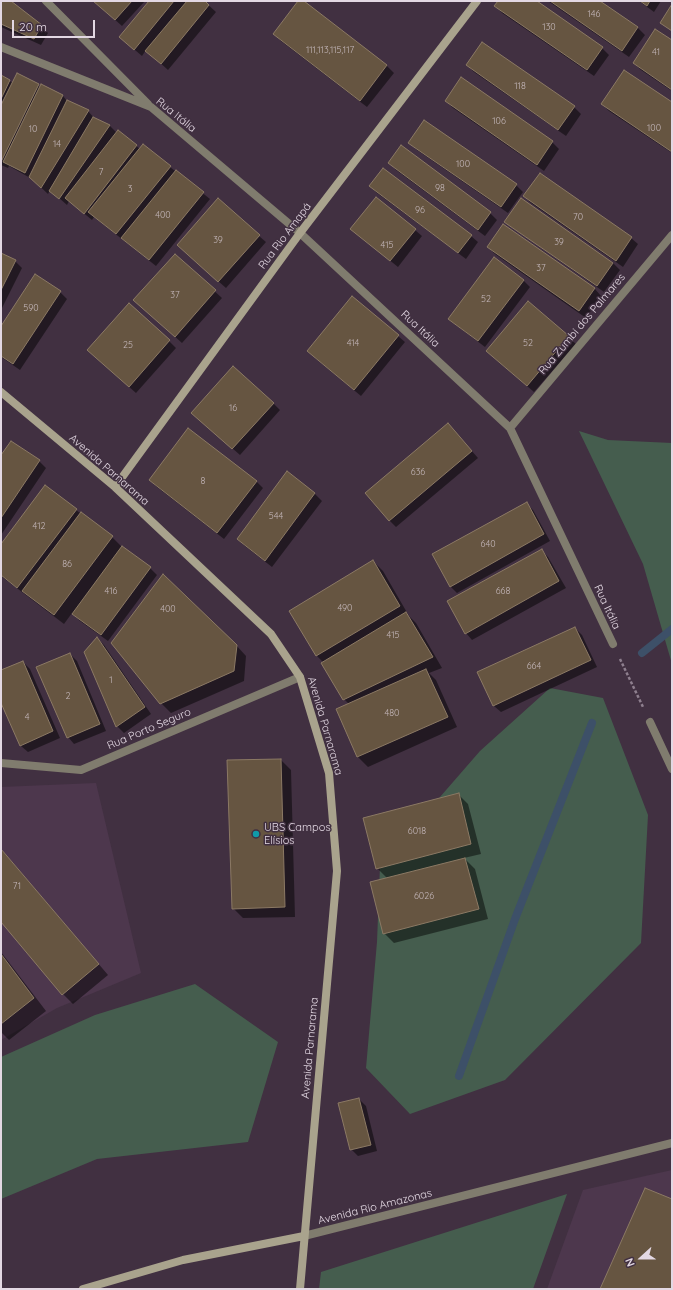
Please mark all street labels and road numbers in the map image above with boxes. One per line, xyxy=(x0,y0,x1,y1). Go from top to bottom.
street label: Rua Itália xyxy=(153,95,199,135)
street label: Rua Rio Amapá xyxy=(256,200,314,272)
street label: Rua Zumbi dos Palmares xyxy=(536,271,628,377)
street label: Rua Itália xyxy=(398,308,442,350)
street label: Avenida Parnarama xyxy=(66,432,152,508)
street label: Rua Itália xyxy=(591,583,623,631)
street label: Avenida Parnarama xyxy=(305,675,345,777)
street label: Rua Porto Seguro xyxy=(105,705,193,753)
street label: Avenida Parnarama xyxy=(299,997,321,1099)
street label: Avenida Rio Amazonas xyxy=(317,1186,433,1228)

